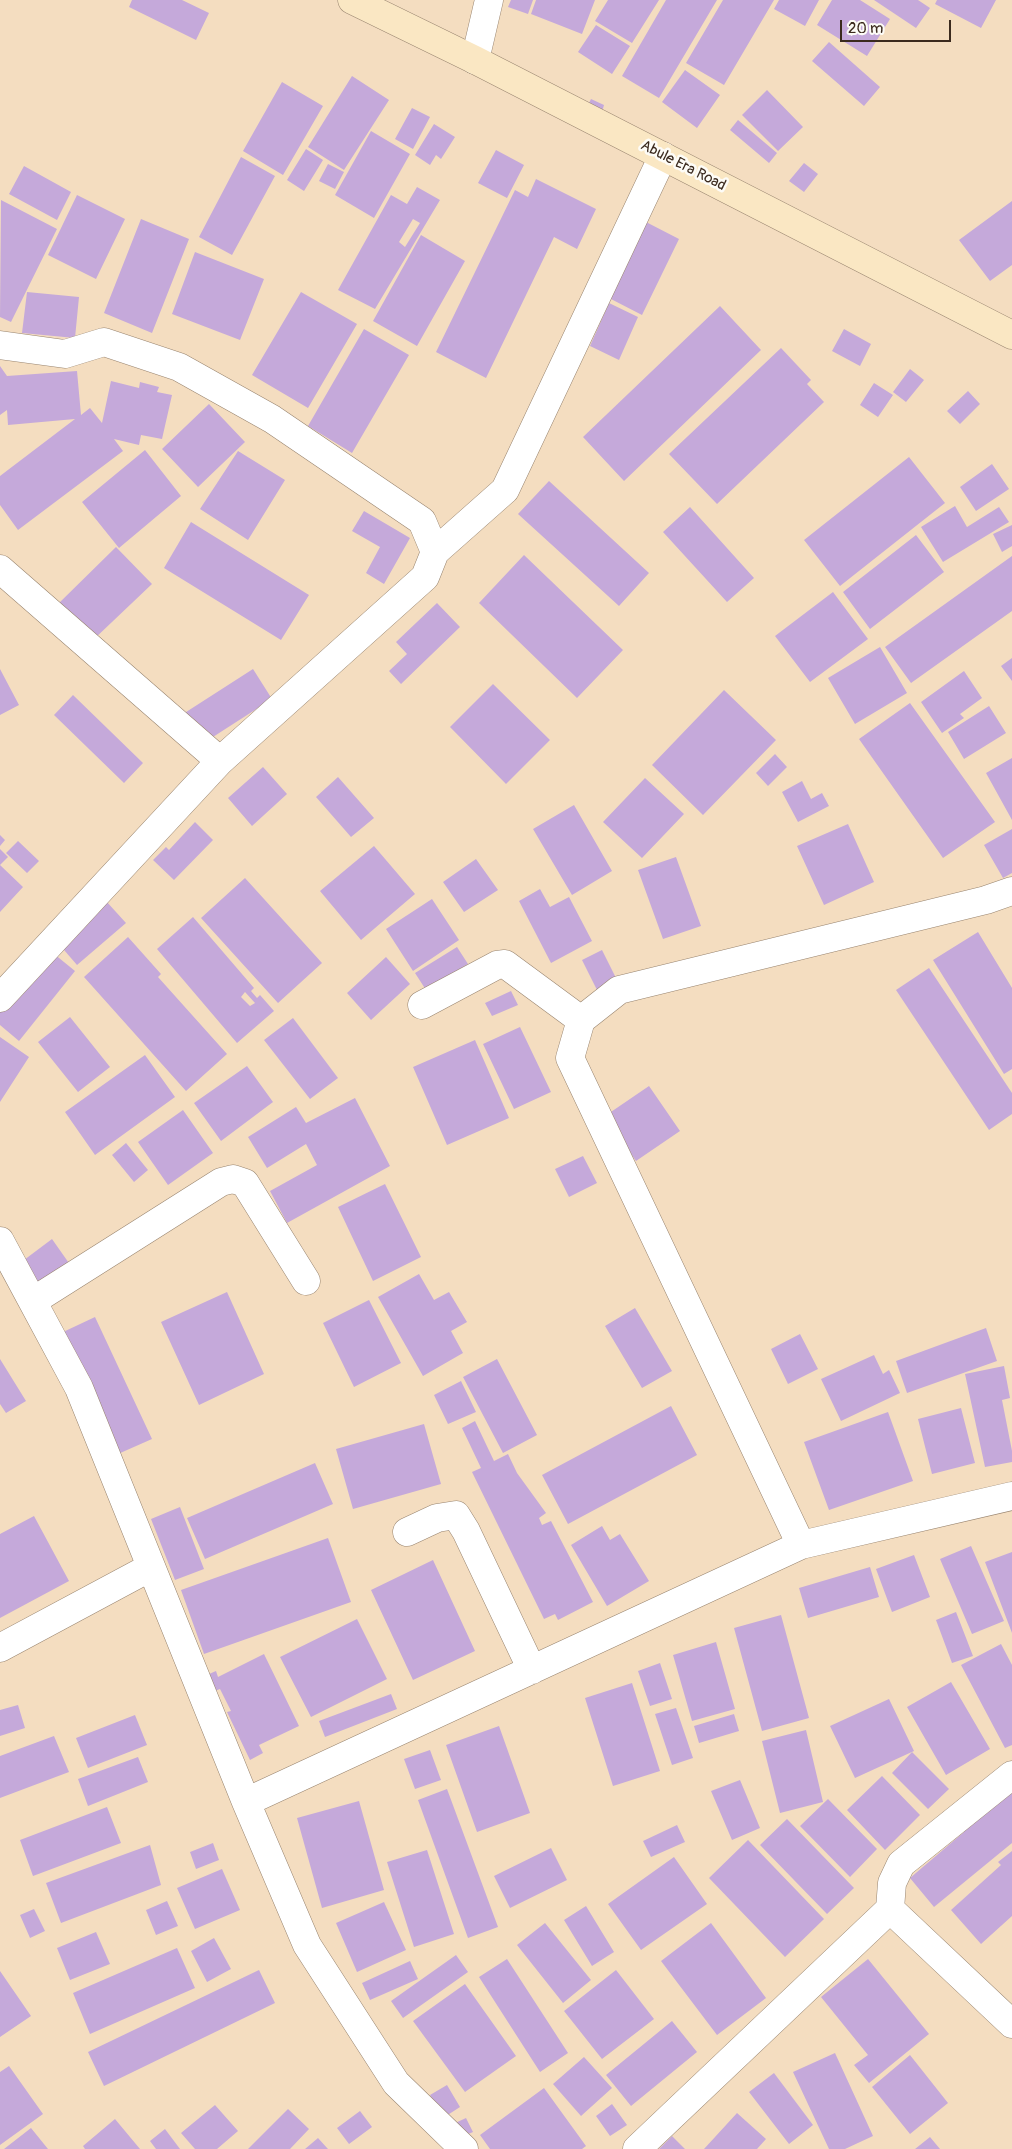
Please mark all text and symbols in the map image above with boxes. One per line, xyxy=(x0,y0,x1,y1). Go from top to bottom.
scale bar xyxy=(842,10,953,42)
text: 20 m xyxy=(848,19,883,38)
street label: Abule Era Road xyxy=(637,137,729,195)

